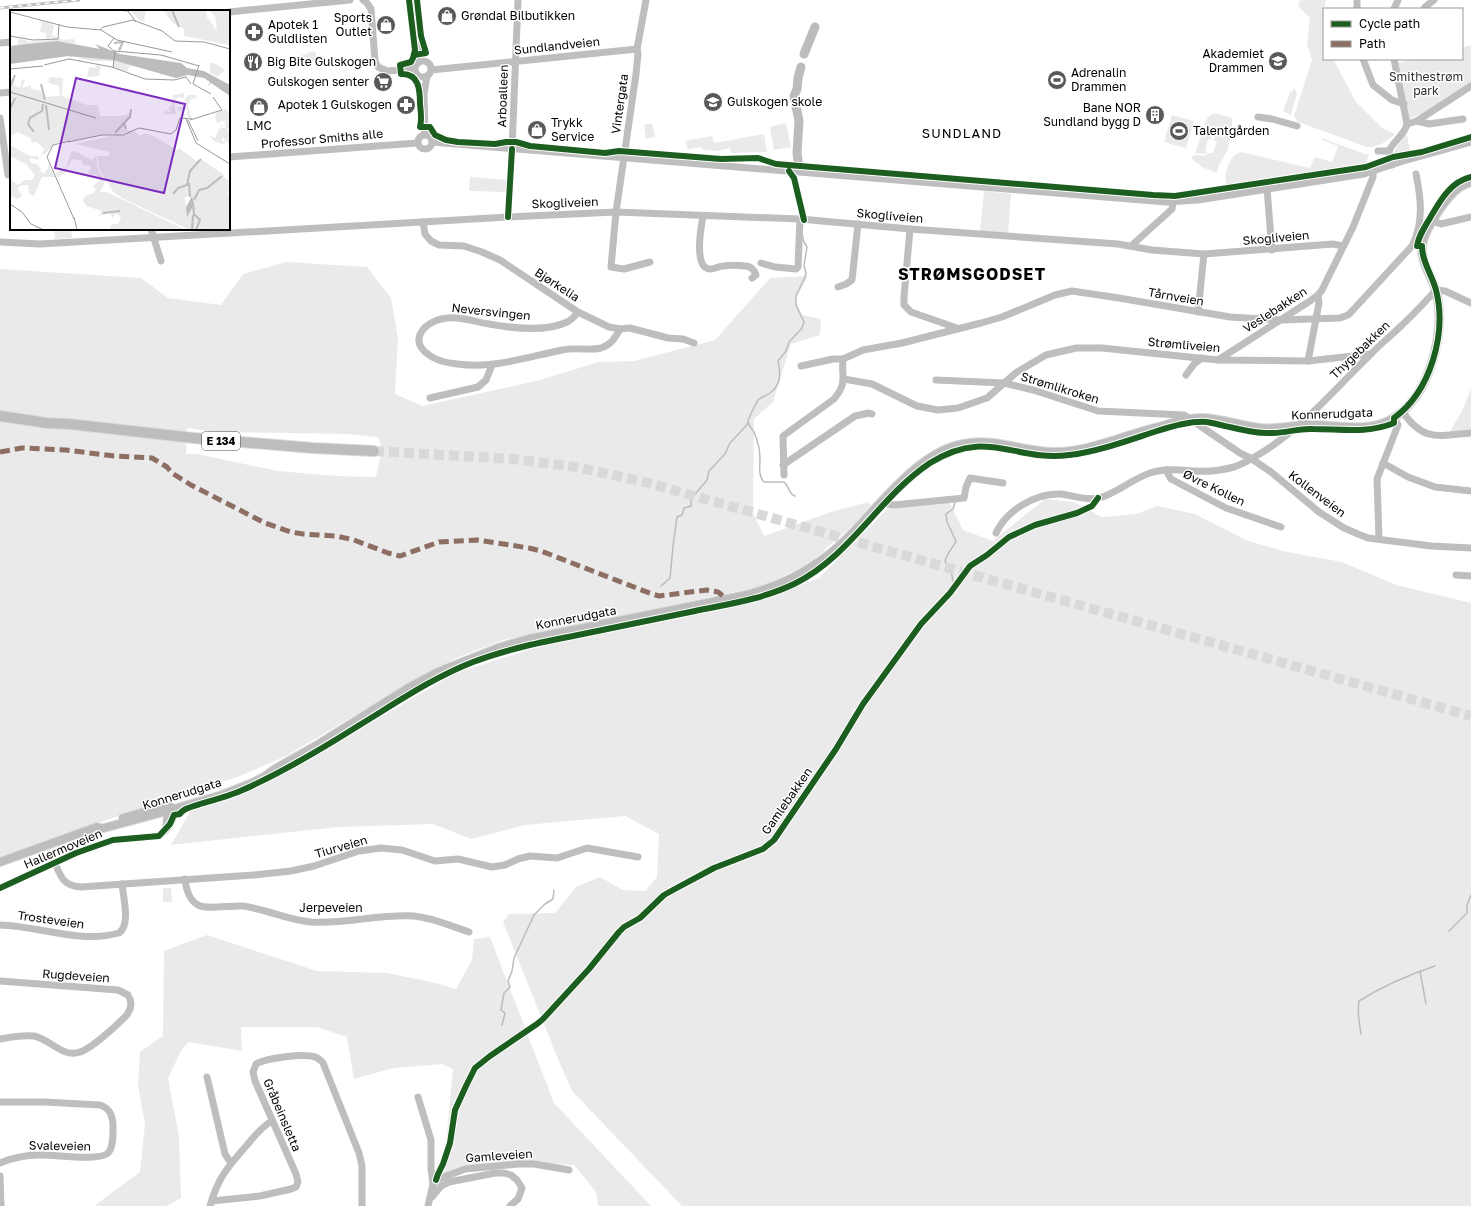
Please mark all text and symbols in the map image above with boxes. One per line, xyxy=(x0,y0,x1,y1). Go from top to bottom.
shop icon: Grøndal Bilbutikken xyxy=(436,5,458,27)
place label: Grøndal Bilbutikken xyxy=(461,8,575,23)
legend xyxy=(1323,8,1463,60)
inset map xyxy=(10,10,230,230)
place label: Sports Outlet xyxy=(334,10,372,39)
shop icon: Sports Outlet xyxy=(375,14,397,36)
text: Cycle path xyxy=(1359,16,1420,31)
place label: Apotek 1 Guldlisten xyxy=(268,17,327,46)
pharmacy icon: Apotek 1 Guldlisten xyxy=(243,21,265,43)
street label: Sundlandveien xyxy=(513,34,601,57)
text: Path xyxy=(1359,36,1386,51)
place label: Akademiet Drammen xyxy=(1203,46,1264,75)
school or university icon: Akademiet Drammen xyxy=(1267,50,1289,72)
restaurant icon: Big Bite Gulskogen xyxy=(242,51,264,73)
place label: Big Bite Gulskogen xyxy=(267,54,376,69)
street label: Arboalleen xyxy=(494,64,511,128)
place label: Adrenalin Drammen xyxy=(1071,65,1126,94)
sports icon: Adrenalin Drammen xyxy=(1046,69,1068,91)
park label: Smithestrøm park xyxy=(1389,69,1463,98)
supermarket icon: Gulskogen senter xyxy=(372,71,394,93)
street label: Vintergata xyxy=(608,73,631,135)
place label: Gulskogen senter xyxy=(268,74,369,89)
school or university icon: Gulskogen skole xyxy=(702,91,724,113)
pharmacy icon: Apotek 1 Gulskogen xyxy=(395,94,417,116)
place label: Gulskogen skole xyxy=(727,94,822,109)
shop icon: LMC xyxy=(248,96,270,118)
place label: Apotek 1 Gulskogen xyxy=(278,97,392,112)
place label: Bane NOR Sundland bygg D xyxy=(1043,100,1141,129)
building icon: Bane NOR Sundland bygg D xyxy=(1144,104,1166,126)
place label: Trykk Service xyxy=(551,115,594,144)
place label: LMC xyxy=(246,118,272,133)
shop icon: Trykk Service xyxy=(526,119,548,141)
sports icon: Talentgården xyxy=(1168,120,1190,142)
place label: Talentgården xyxy=(1193,123,1269,138)
district label: SUNDLAND xyxy=(922,125,1002,141)
street label: Professor Smiths alle xyxy=(260,126,384,151)
street label: Skogliveien xyxy=(531,194,599,211)
street label: Skogliveien xyxy=(856,205,924,226)
street label: Skogliveien xyxy=(1242,227,1310,248)
district label: STRØMSGODSET xyxy=(898,264,1046,284)
street label: Bjørkelia xyxy=(532,265,583,305)
street label: Veslebakken xyxy=(1240,283,1309,336)
street label: Tårnveien xyxy=(1147,284,1205,309)
street label: Neversvingen xyxy=(451,300,531,323)
street label: Thygebakken xyxy=(1327,317,1393,382)
street label: Strømliveien xyxy=(1147,334,1221,355)
street label: Strømlikroken xyxy=(1019,368,1101,407)
street label: Konnerudgata xyxy=(1291,405,1373,422)
road number: E 134 xyxy=(202,432,240,450)
street label: Øvre Kollen xyxy=(1181,466,1248,509)
street label: Kollenveien xyxy=(1286,467,1349,520)
street label: Konnerudgata xyxy=(534,602,618,633)
street label: Gamlebakken xyxy=(758,764,815,837)
street label: Konnerudgata xyxy=(140,774,223,813)
street label: Hallermoveien xyxy=(21,825,104,872)
street label: Tiurveien xyxy=(313,832,369,861)
street label: Jerpeveien xyxy=(299,900,363,915)
street label: Trosteveien xyxy=(17,907,85,932)
street label: Rugdeveien xyxy=(42,966,110,985)
street label: Gråbeinsletta xyxy=(260,1076,305,1154)
street label: Svaleveien xyxy=(29,1137,91,1154)
street label: Gamleveien xyxy=(465,1146,533,1165)

